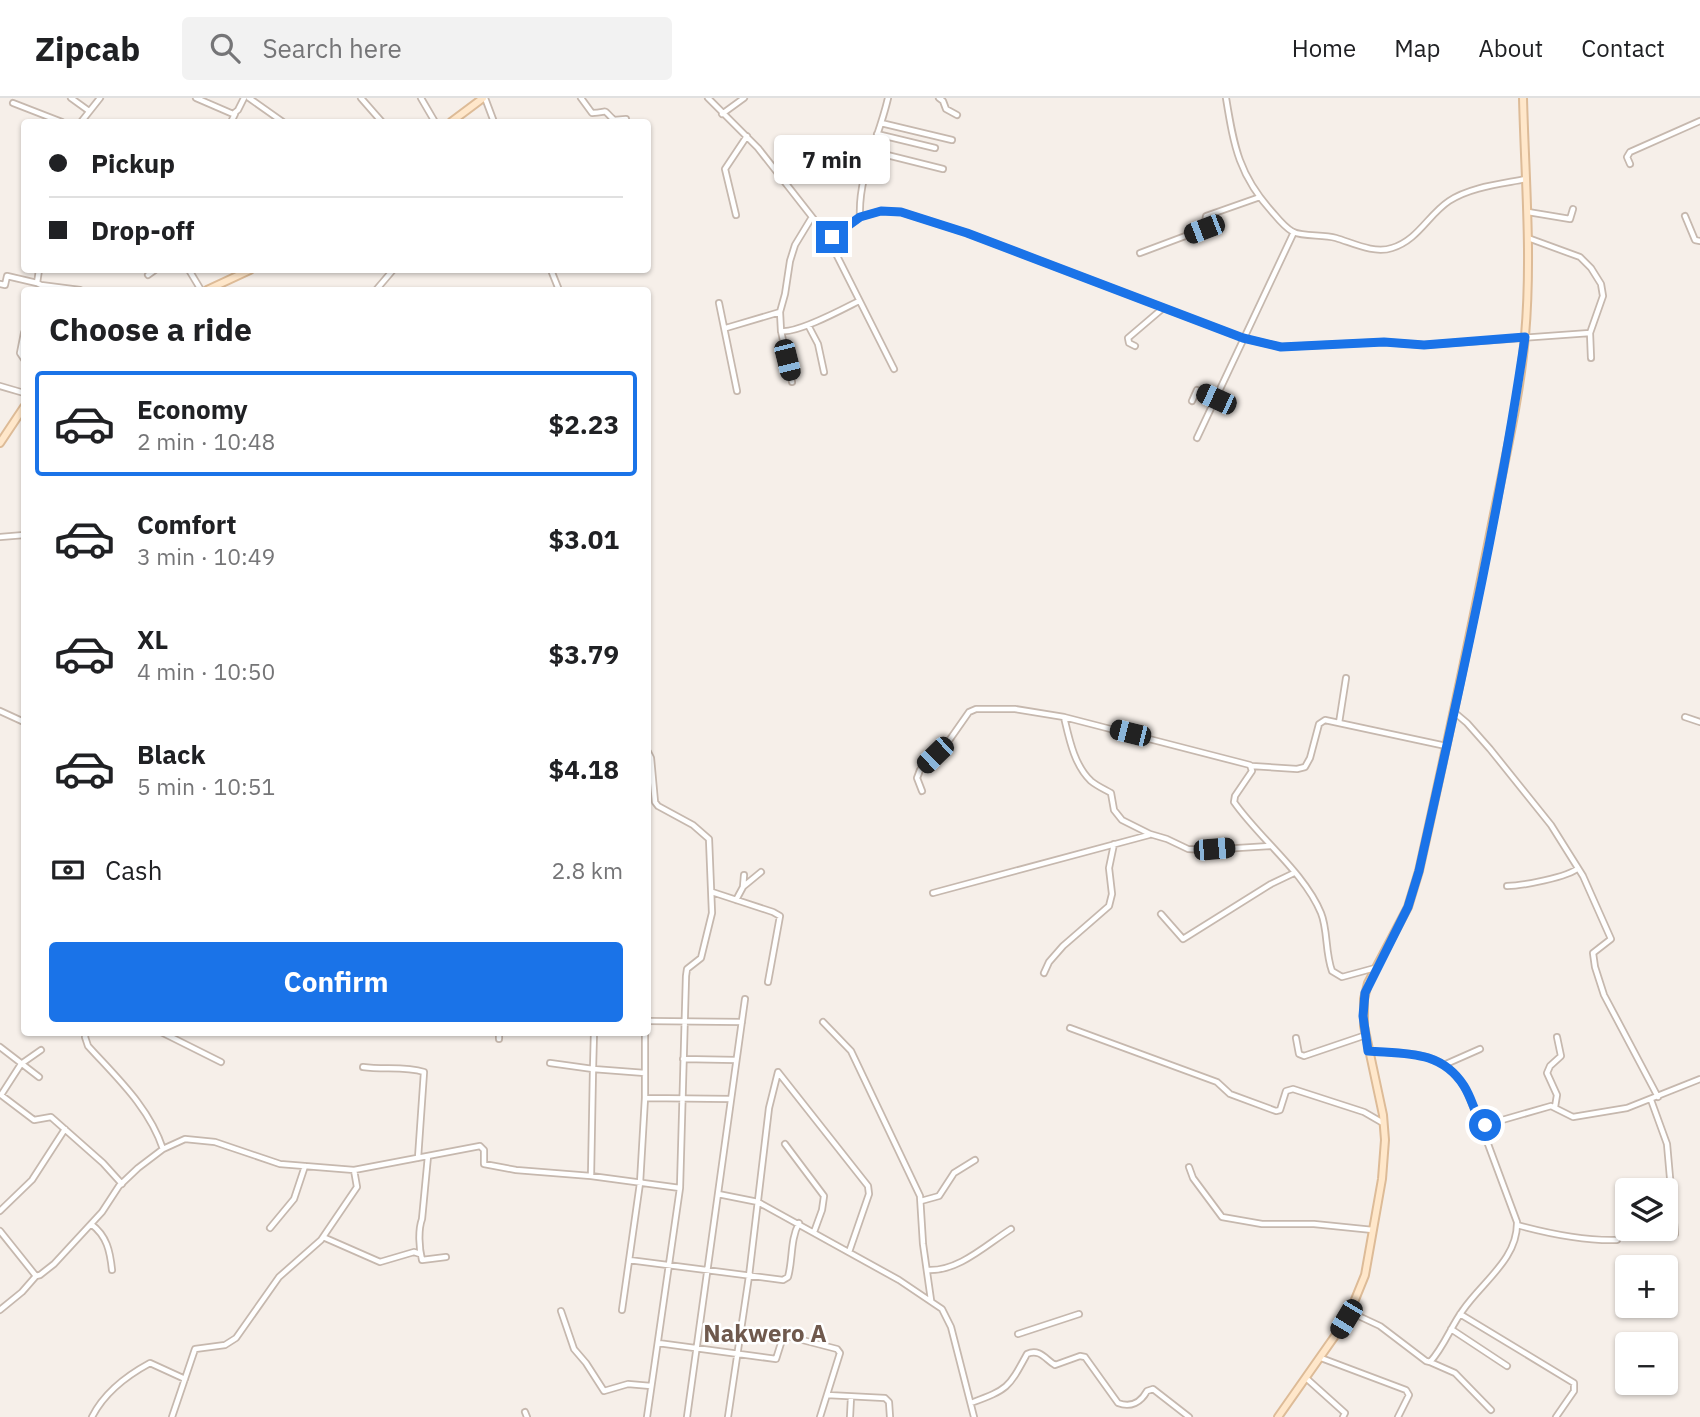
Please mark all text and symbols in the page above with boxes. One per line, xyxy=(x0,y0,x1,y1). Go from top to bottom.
search box xyxy=(182,17,672,80)
text: Zipcab xyxy=(35,27,140,70)
icon: search xyxy=(206,29,244,67)
text: Search here xyxy=(262,31,402,65)
text: Home xyxy=(1292,32,1356,64)
text: Map xyxy=(1394,32,1440,64)
text: About xyxy=(1478,32,1543,64)
text: Contact xyxy=(1581,32,1665,64)
callout: 7 min xyxy=(774,136,890,184)
text: 7 min xyxy=(802,144,862,174)
text: Pickup xyxy=(91,146,175,180)
car xyxy=(1181,212,1228,246)
text: Drop-off xyxy=(91,213,194,247)
route end xyxy=(816,221,848,253)
text: Choose a ride xyxy=(49,308,252,350)
car xyxy=(772,337,803,383)
car xyxy=(1193,381,1240,417)
icon: car xyxy=(53,392,116,455)
text: Economy xyxy=(137,392,248,426)
text: $2.23 xyxy=(549,407,619,441)
text: 2 min · 10:48 xyxy=(137,426,275,456)
icon: car xyxy=(53,507,116,570)
text: Comfort xyxy=(137,507,236,541)
text: $3.01 xyxy=(549,522,619,556)
text: 3 min · 10:49 xyxy=(137,541,275,571)
icon: car xyxy=(53,622,116,685)
text: XL xyxy=(137,622,168,656)
text: $3.79 xyxy=(549,637,619,671)
text: 4 min · 10:50 xyxy=(137,656,275,686)
car xyxy=(1108,718,1153,748)
car xyxy=(913,733,958,777)
icon: car xyxy=(53,737,116,800)
text: Black xyxy=(137,737,205,771)
text: $4.18 xyxy=(549,752,619,786)
text: 5 min · 10:51 xyxy=(137,771,275,801)
car xyxy=(1193,837,1236,861)
icon: cash xyxy=(49,851,87,889)
text: Cash xyxy=(105,853,162,887)
text: 2.8 km xyxy=(552,855,623,885)
button: Confirm xyxy=(49,942,623,1022)
route start xyxy=(1469,1109,1501,1141)
map controls xyxy=(1615,1178,1678,1395)
button: layers xyxy=(1615,1178,1678,1241)
button: + xyxy=(1615,1255,1678,1318)
car xyxy=(1327,1296,1366,1342)
district label: Nakwero A xyxy=(703,1317,827,1349)
button: − xyxy=(1615,1332,1678,1395)

